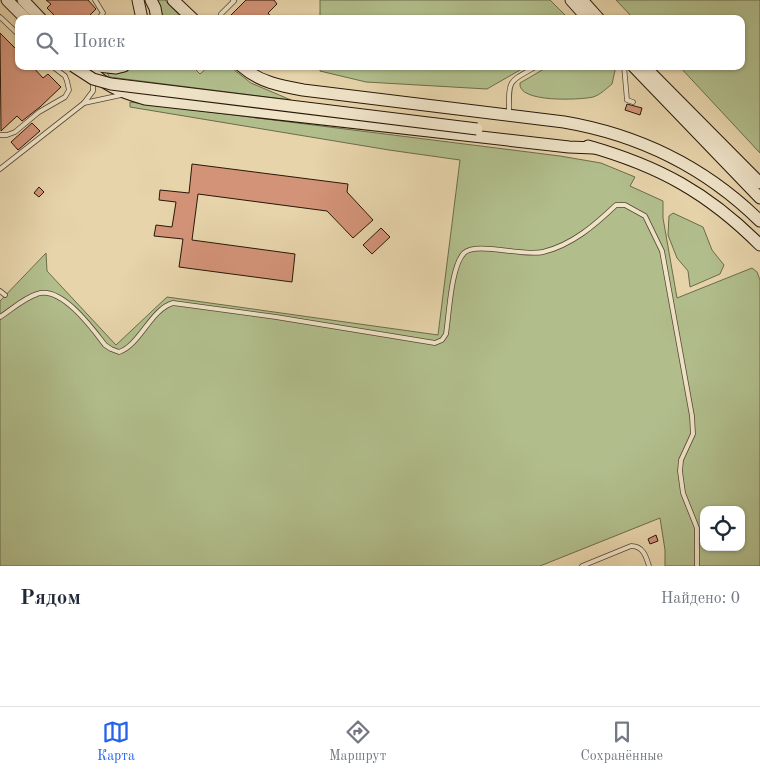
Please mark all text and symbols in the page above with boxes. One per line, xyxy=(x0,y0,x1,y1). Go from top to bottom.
search box xyxy=(15,15,745,70)
icon: search xyxy=(33,29,61,57)
text: Поиск xyxy=(73,33,125,52)
map controls xyxy=(700,506,745,551)
button: locate xyxy=(700,506,745,551)
text: Рядом xyxy=(20,588,81,609)
text: Найдено: 0 xyxy=(661,591,740,607)
tab: Карта xyxy=(97,718,135,765)
tab: Маршрут xyxy=(329,718,386,765)
tab: Сохранённые xyxy=(580,718,663,765)

